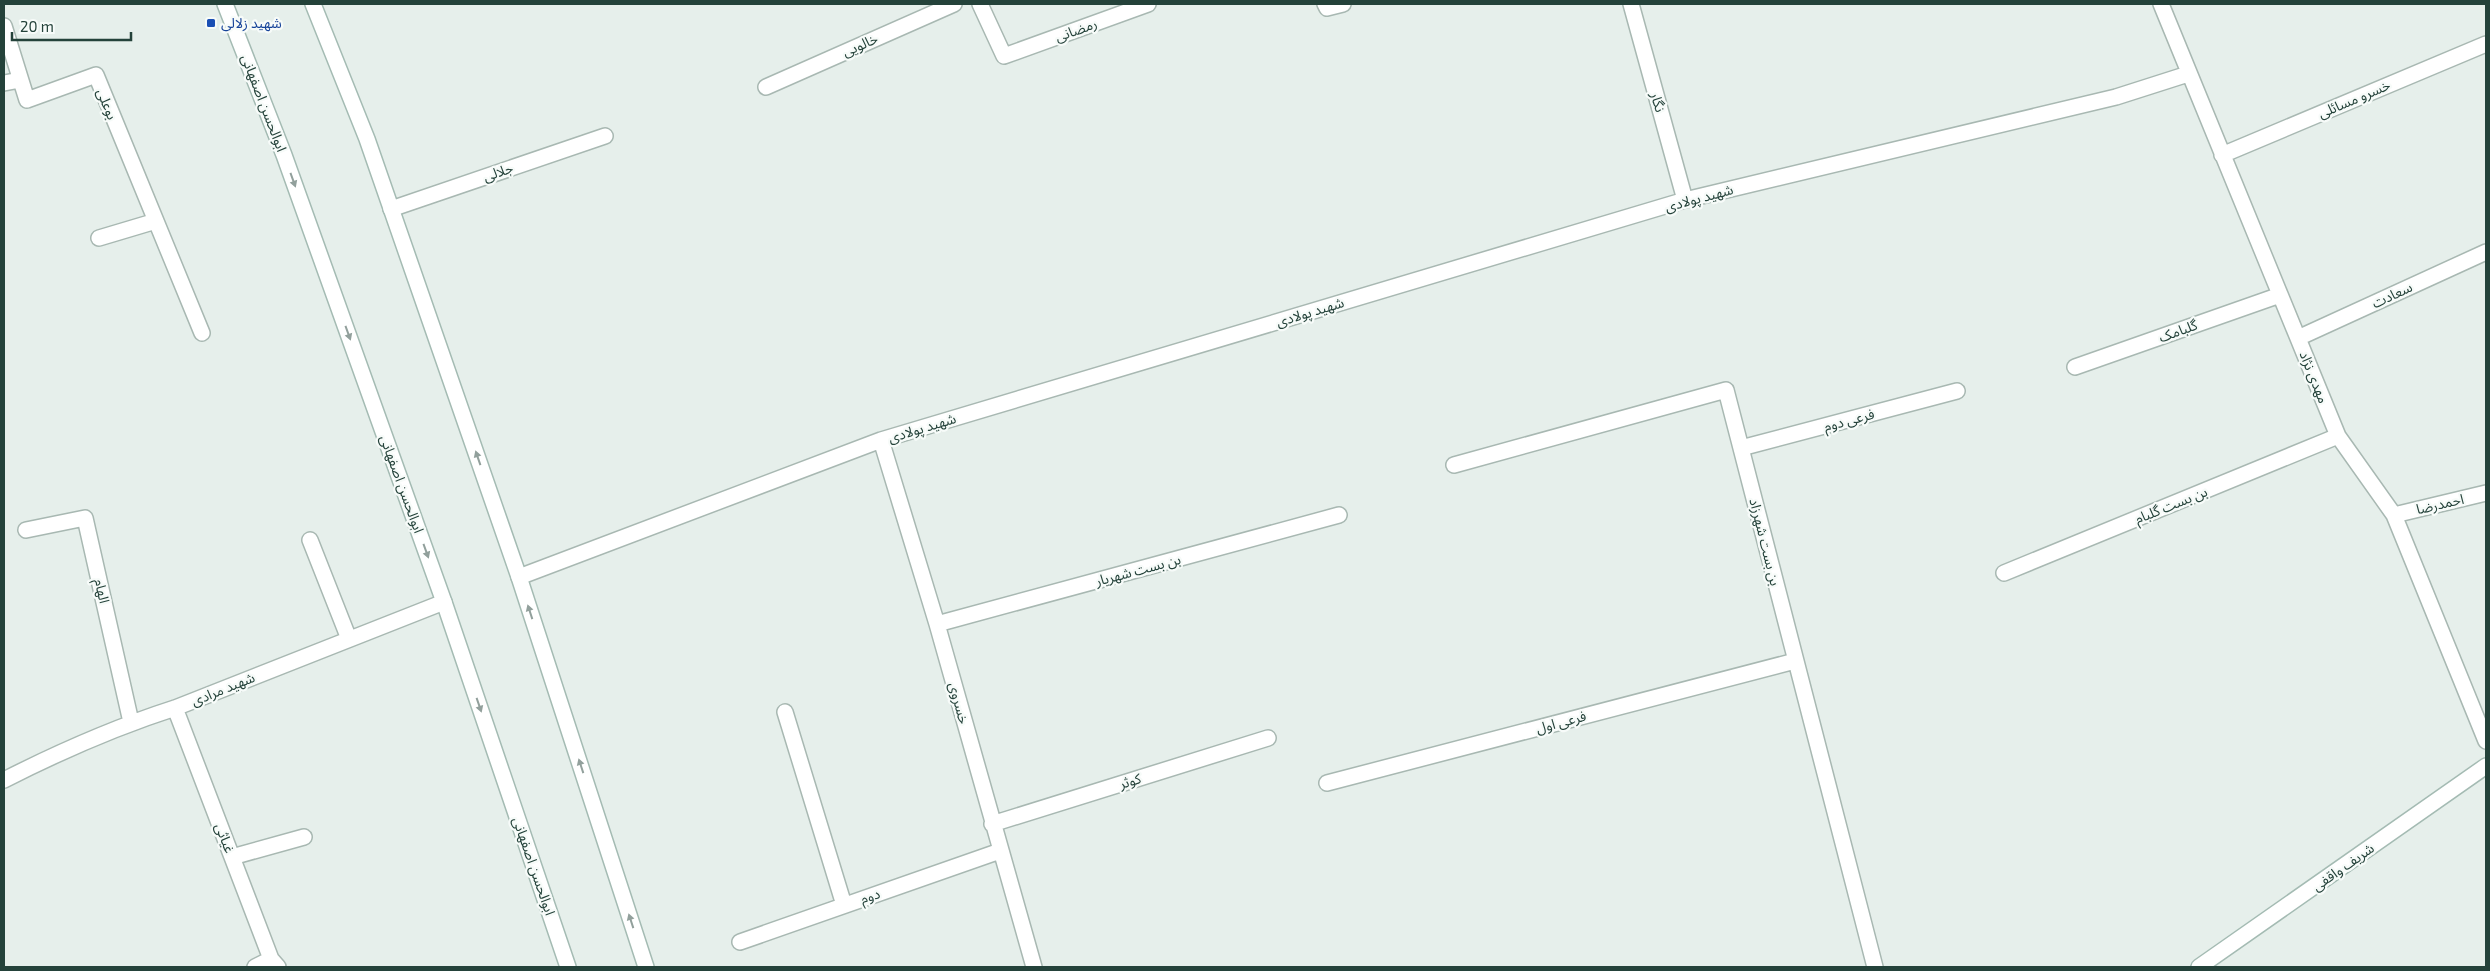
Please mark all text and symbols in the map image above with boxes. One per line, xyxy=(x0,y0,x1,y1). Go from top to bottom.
scale bar xyxy=(12,10,131,42)
place label: شهید زلالی xyxy=(221,14,282,32)
street label: رمضانی xyxy=(1053,14,1099,46)
text: 20 m xyxy=(20,17,54,35)
marker: شهید زلالی xyxy=(205,17,217,29)
street label: خالویی xyxy=(839,29,881,61)
street label: ابوالحسن اصفهانی xyxy=(237,52,291,154)
street label: خسرو مسائلی xyxy=(2315,76,2393,122)
street label: بوعلی xyxy=(93,86,121,122)
street label: نگار xyxy=(1646,89,1669,114)
street label: جلالی xyxy=(481,159,515,185)
one-way arrow xyxy=(290,172,297,187)
street label: شهید پولادی xyxy=(1663,180,1736,217)
street label: سعادت xyxy=(2369,278,2415,311)
street label: شهید پولادی xyxy=(1274,293,1347,332)
street label: گلبامک xyxy=(2156,316,2200,345)
one-way arrow xyxy=(345,325,352,340)
street label: مهدی نژاد xyxy=(2295,348,2333,406)
street label: فرعی دوم xyxy=(1822,405,1877,437)
street label: شهید پولادی xyxy=(886,409,959,448)
street label: ابوالحسن اصفهانی xyxy=(376,433,428,535)
one-way arrow xyxy=(474,450,482,465)
street label: بن بست گلبام xyxy=(2132,482,2211,530)
street label: احمدرضا xyxy=(2414,490,2466,518)
street label: بن بست شهرزاد xyxy=(1745,496,1785,588)
one-way arrow xyxy=(423,544,430,559)
street label: بن بست شهریار xyxy=(1092,550,1183,590)
street label: الهام xyxy=(88,577,114,606)
one-way arrow xyxy=(526,604,534,619)
street label: شهید مرادی xyxy=(189,668,257,710)
street label: خسروی xyxy=(945,680,973,726)
one-way arrow xyxy=(476,698,484,713)
street label: فرعی اول xyxy=(1534,707,1588,737)
one-way arrow xyxy=(576,759,584,774)
street label: کوثر xyxy=(1116,769,1143,793)
street label: ابوالحسن اصفهانی xyxy=(509,814,559,918)
street label: غیاثی xyxy=(211,820,239,856)
street label: شریف واقفی xyxy=(2308,839,2378,895)
street label: دوم xyxy=(858,884,883,910)
one-way arrow xyxy=(626,913,634,928)

